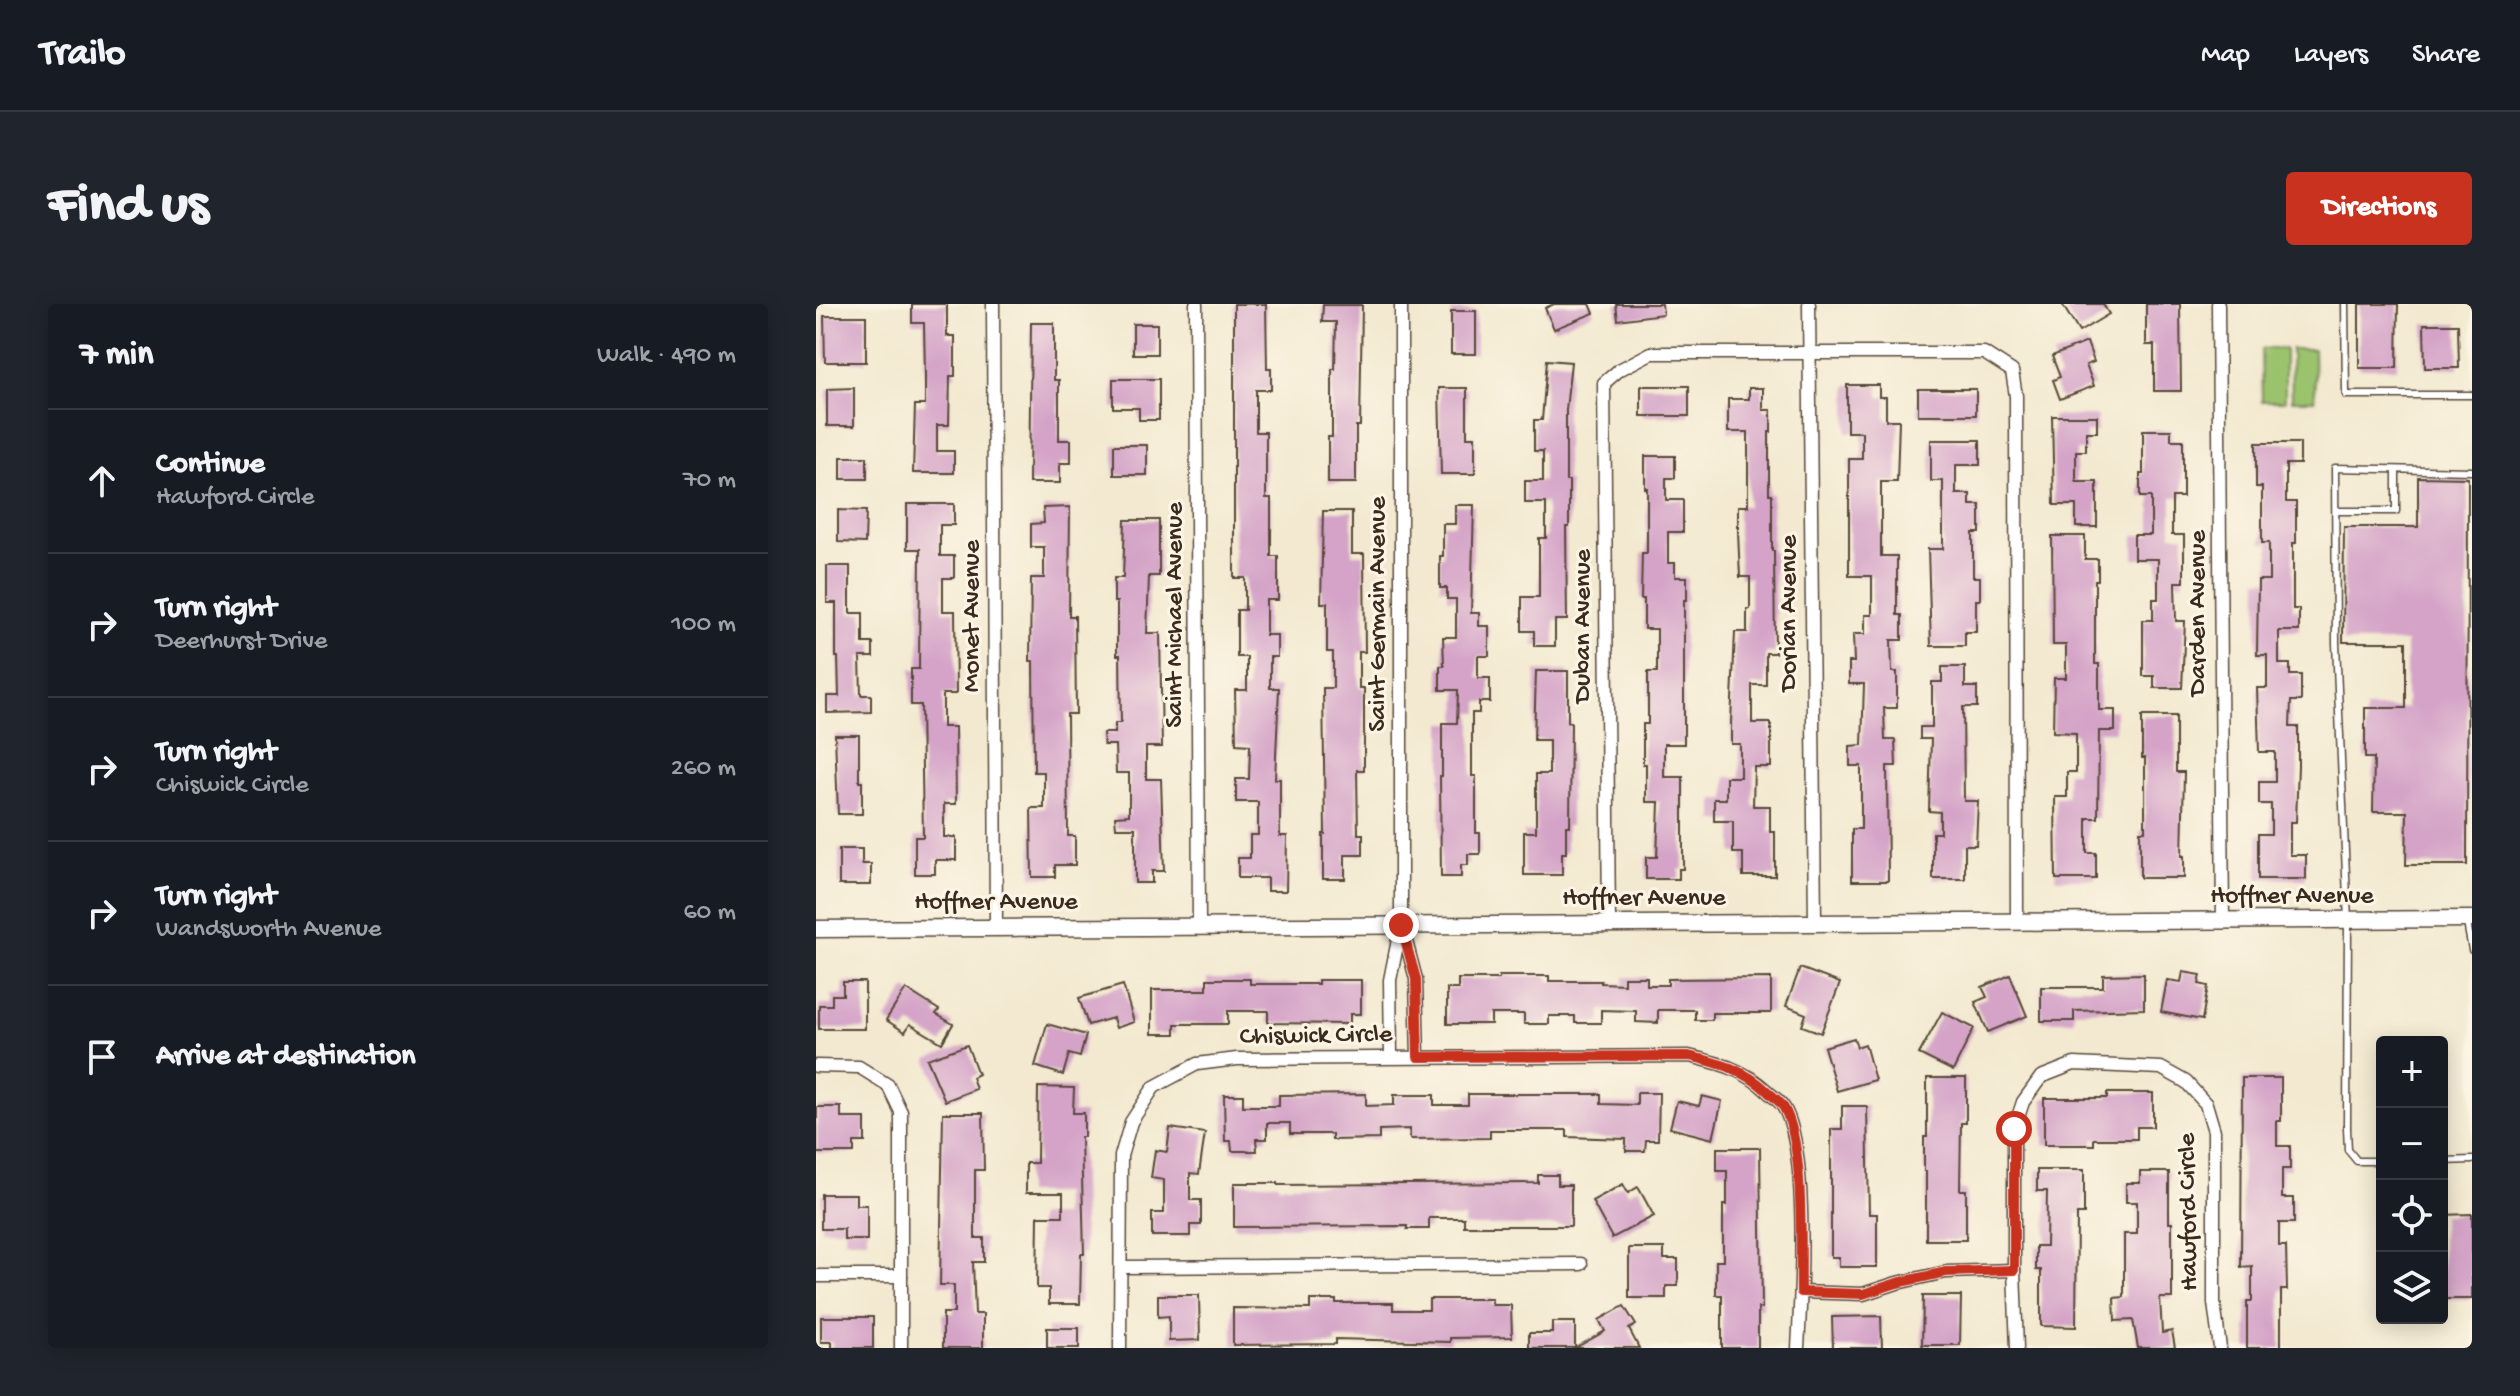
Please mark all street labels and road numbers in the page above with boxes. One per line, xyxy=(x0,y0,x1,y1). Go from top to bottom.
street label: Saint Germain Avenue xyxy=(1364,496,1395,732)
street label: Saint Michael Avenue xyxy=(1161,502,1192,728)
street label: Darden Avenue xyxy=(2184,529,2215,698)
street label: Dorian Avenue xyxy=(1775,534,1806,693)
street label: Monet Avenue xyxy=(958,539,989,692)
street label: Duban Avenue xyxy=(1569,548,1600,705)
street label: Hoffner Avenue xyxy=(2210,882,2374,913)
street label: Hoffner Avenue xyxy=(1562,884,1726,915)
street label: Hoffner Avenue xyxy=(914,888,1078,919)
street label: Chiswick Circle xyxy=(1239,1020,1393,1054)
street label: Hawford Circle xyxy=(2173,1132,2207,1291)

